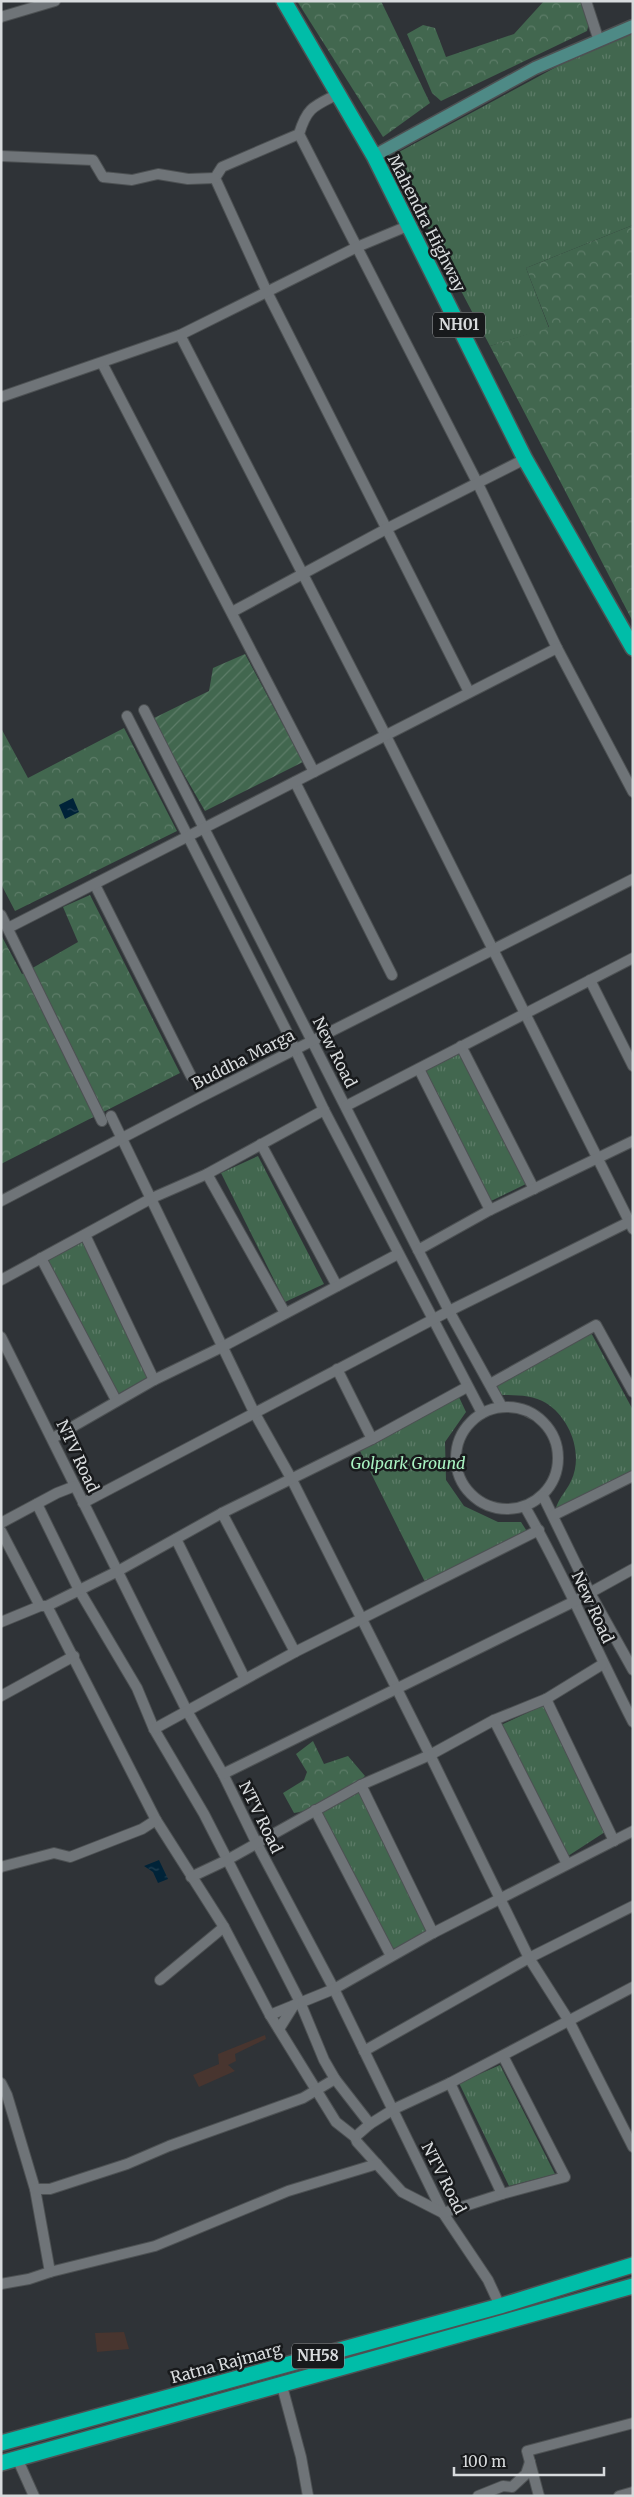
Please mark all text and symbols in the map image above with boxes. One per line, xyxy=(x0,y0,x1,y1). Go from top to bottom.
street label: Mahendra Highway xyxy=(384,151,471,296)
road number: NH01 xyxy=(433,312,485,338)
street label: New Road xyxy=(309,1013,362,1091)
street label: Buddha Marga xyxy=(188,1024,298,1093)
street label: NTV Road xyxy=(52,1416,104,1496)
park label: Golpark Ground xyxy=(351,1453,466,1473)
street label: New Road xyxy=(568,1568,618,1646)
street label: NTV Road xyxy=(235,1778,287,1857)
street label: NTV Road xyxy=(417,2139,471,2218)
street label: Ratna Rajmarg xyxy=(168,2338,284,2387)
road number: NH58 xyxy=(292,2344,344,2368)
scale bar xyxy=(454,2444,604,2476)
text: 100 m xyxy=(462,2452,506,2471)

